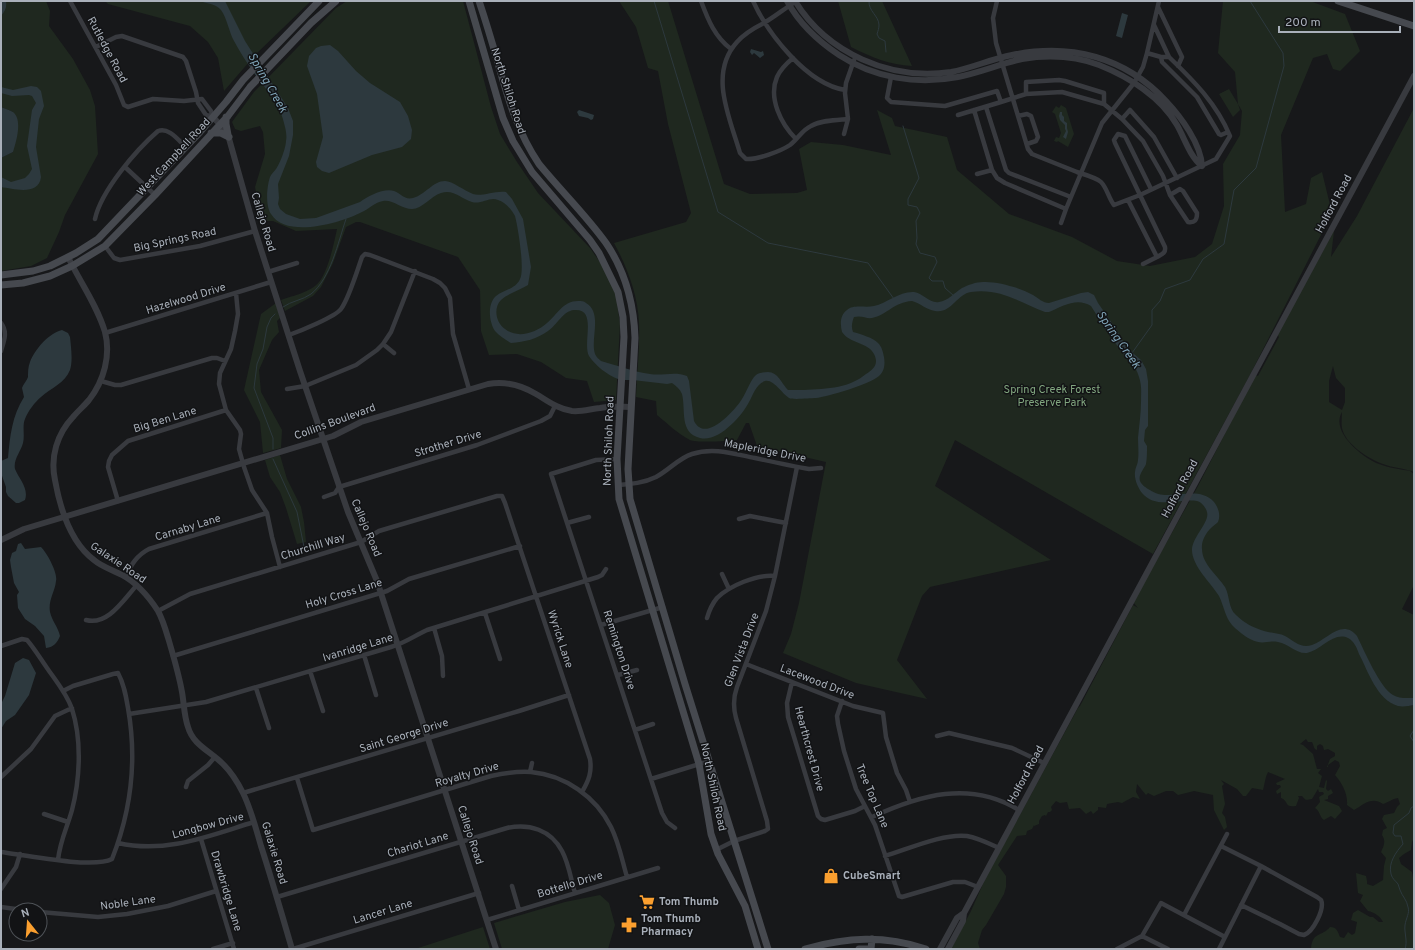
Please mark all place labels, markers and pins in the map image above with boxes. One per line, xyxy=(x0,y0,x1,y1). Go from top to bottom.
shop icon: CubeSmart xyxy=(822,867,840,885)
place label: CubeSmart xyxy=(843,869,901,883)
supermarket icon: Tom Thumb xyxy=(638,893,656,911)
place label: Tom Thumb xyxy=(659,895,719,909)
place label: Tom Thumb Pharmacy xyxy=(641,912,701,939)
pharmacy icon: Tom Thumb Pharmacy xyxy=(620,916,638,934)

